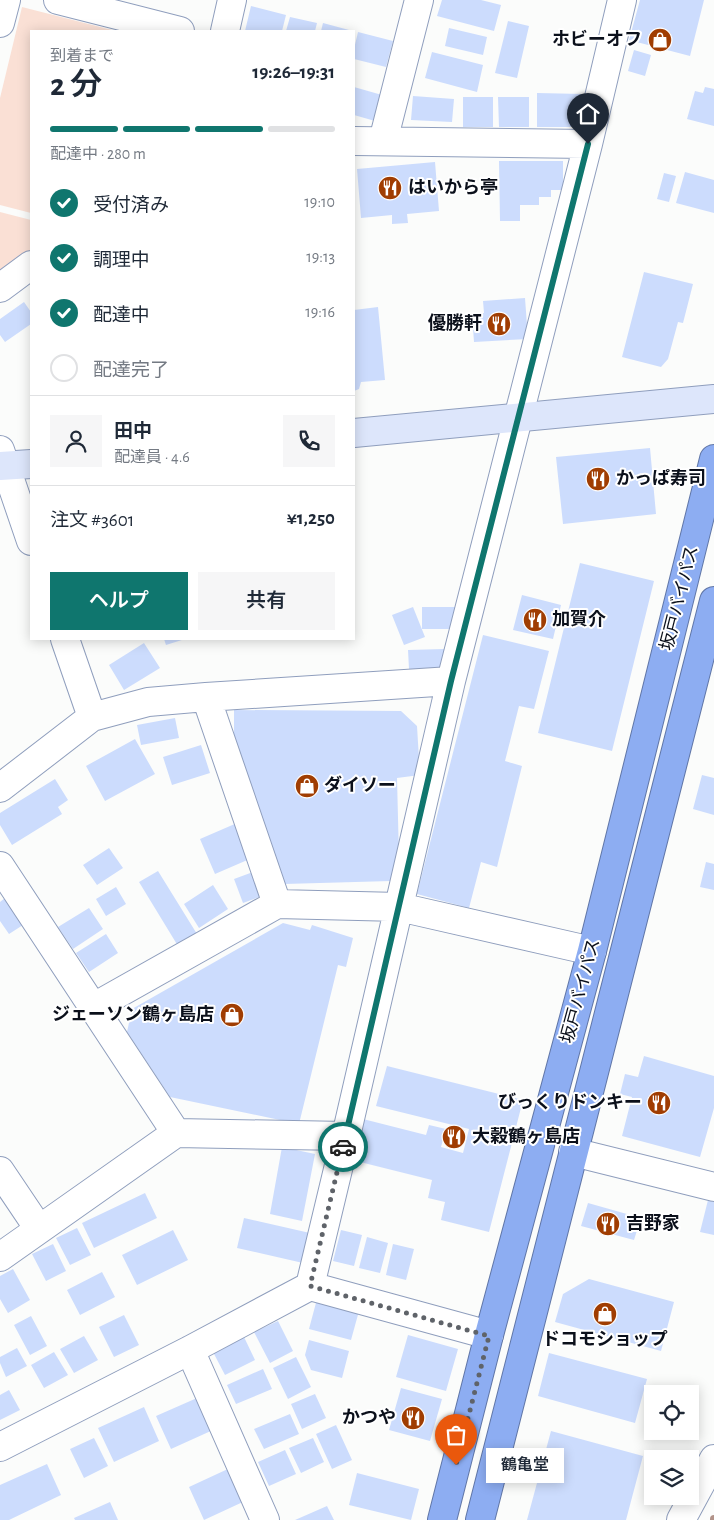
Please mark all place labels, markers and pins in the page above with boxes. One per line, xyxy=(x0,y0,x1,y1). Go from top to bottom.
shop icon: ホビーオフ xyxy=(647,27,673,53)
place label: ホビーオフ xyxy=(552,29,642,49)
pin xyxy=(567,93,609,144)
restaurant icon: はいから亭 xyxy=(377,175,403,201)
place label: はいから亭 xyxy=(408,178,498,197)
restaurant icon: 優勝軒 xyxy=(486,311,512,337)
place label: 優勝軒 xyxy=(428,313,482,333)
restaurant icon: かっぱ寿司 xyxy=(585,466,611,492)
place label: かっぱ寿司 xyxy=(616,468,706,488)
restaurant icon: 加賀介 xyxy=(522,607,548,633)
place label: 加賀介 xyxy=(552,610,606,629)
shop icon: ダイソー xyxy=(294,773,320,799)
place label: ダイソー xyxy=(324,775,396,795)
shop icon: ジェーソン鶴ヶ島店 xyxy=(219,1002,245,1028)
place label: ジェーソン鶴ヶ島店 xyxy=(52,1004,214,1024)
restaurant icon: びっくりドンキー xyxy=(646,1090,672,1116)
place label: びっくりドンキー xyxy=(498,1092,642,1112)
restaurant icon: 大穀鶴ヶ島店 xyxy=(441,1124,467,1150)
place label: 大穀鶴ヶ島店 xyxy=(472,1126,580,1146)
restaurant icon: 吉野家 xyxy=(595,1211,621,1237)
place label: 吉野家 xyxy=(626,1213,680,1233)
shop icon: ドコモショップ xyxy=(592,1301,618,1327)
place label: ドコモショップ xyxy=(542,1330,668,1349)
restaurant icon: かつや xyxy=(400,1405,426,1431)
place label: かつや xyxy=(342,1408,396,1427)
pin xyxy=(435,1414,477,1465)
callout: 鶴亀堂 xyxy=(486,1448,564,1482)

